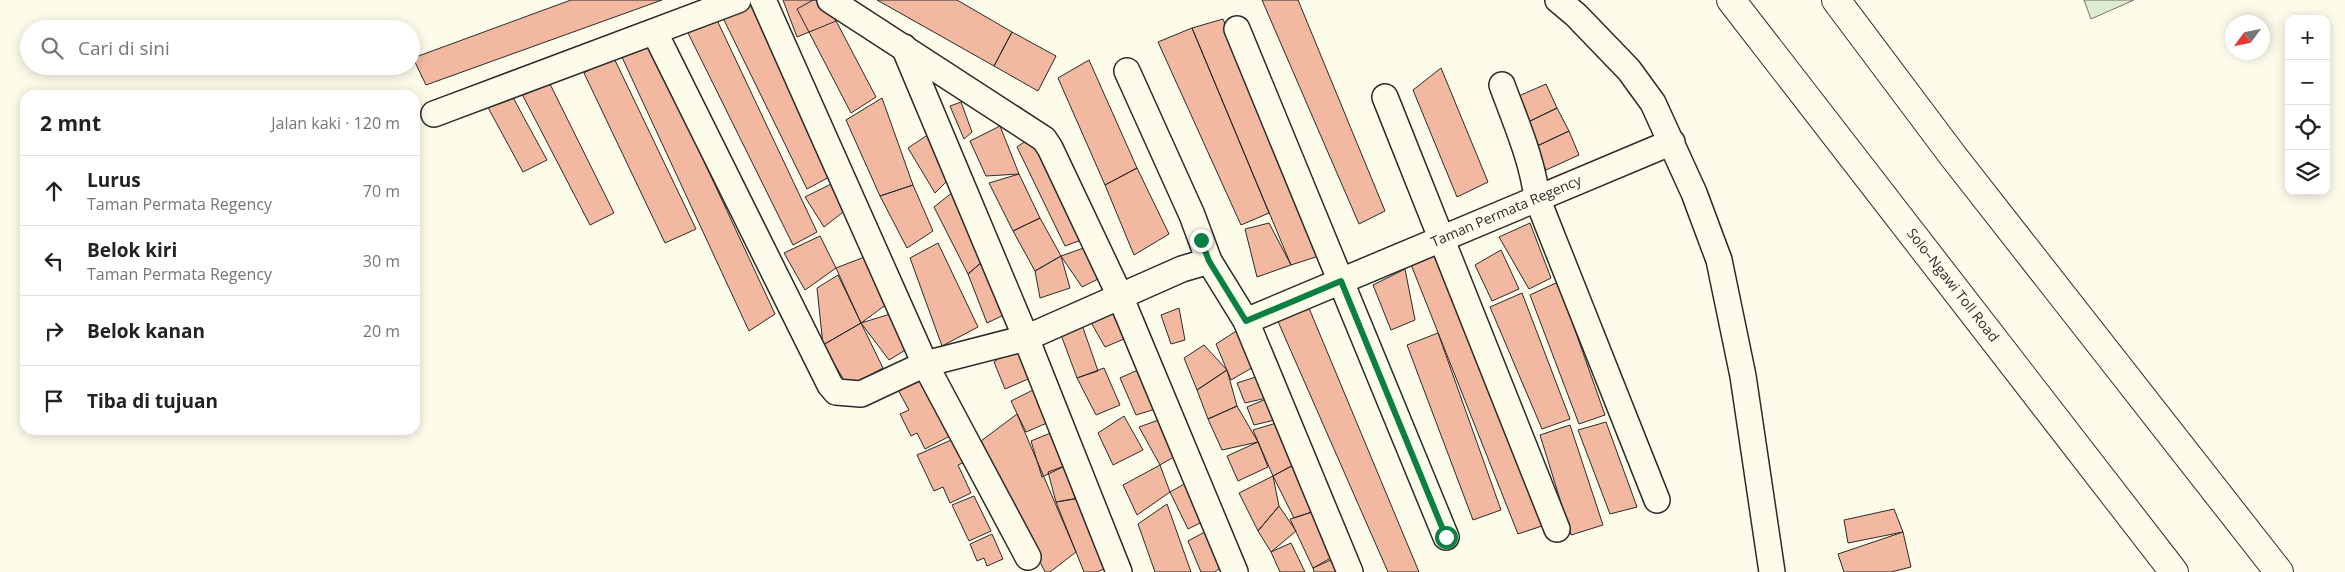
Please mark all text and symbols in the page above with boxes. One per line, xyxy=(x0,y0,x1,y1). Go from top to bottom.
north arrow xyxy=(2225,15,2270,60)
map controls xyxy=(2285,15,2330,195)
button: + xyxy=(2285,15,2330,60)
search box xyxy=(20,20,420,75)
icon: search xyxy=(38,34,66,62)
text: Cari di sini xyxy=(78,35,170,61)
button: − xyxy=(2285,60,2330,105)
button: locate xyxy=(2285,105,2330,150)
text: 2 mnt xyxy=(40,109,101,137)
text: Jalan kaki · 120 m xyxy=(271,112,400,134)
button: layers xyxy=(2285,150,2330,195)
text: Lurus xyxy=(87,167,141,193)
street label: Taman Permata Regency xyxy=(1428,170,1585,251)
icon: ahead xyxy=(40,177,68,205)
text: 70 m xyxy=(363,180,400,202)
text: Taman Permata Regency xyxy=(87,193,272,215)
street label: Solo–Ngawi Toll Road xyxy=(1903,224,2004,345)
route end xyxy=(1190,229,1213,252)
text: Belok kiri xyxy=(87,237,177,263)
icon: left xyxy=(40,247,68,275)
text: 30 m xyxy=(363,250,400,272)
text: Taman Permata Regency xyxy=(87,263,272,285)
icon: right xyxy=(40,317,68,345)
text: Belok kanan xyxy=(87,318,205,344)
text: 20 m xyxy=(363,320,400,342)
icon: arrive xyxy=(40,387,68,415)
text: Tiba di tujuan xyxy=(87,388,218,414)
route start xyxy=(1435,526,1458,549)

